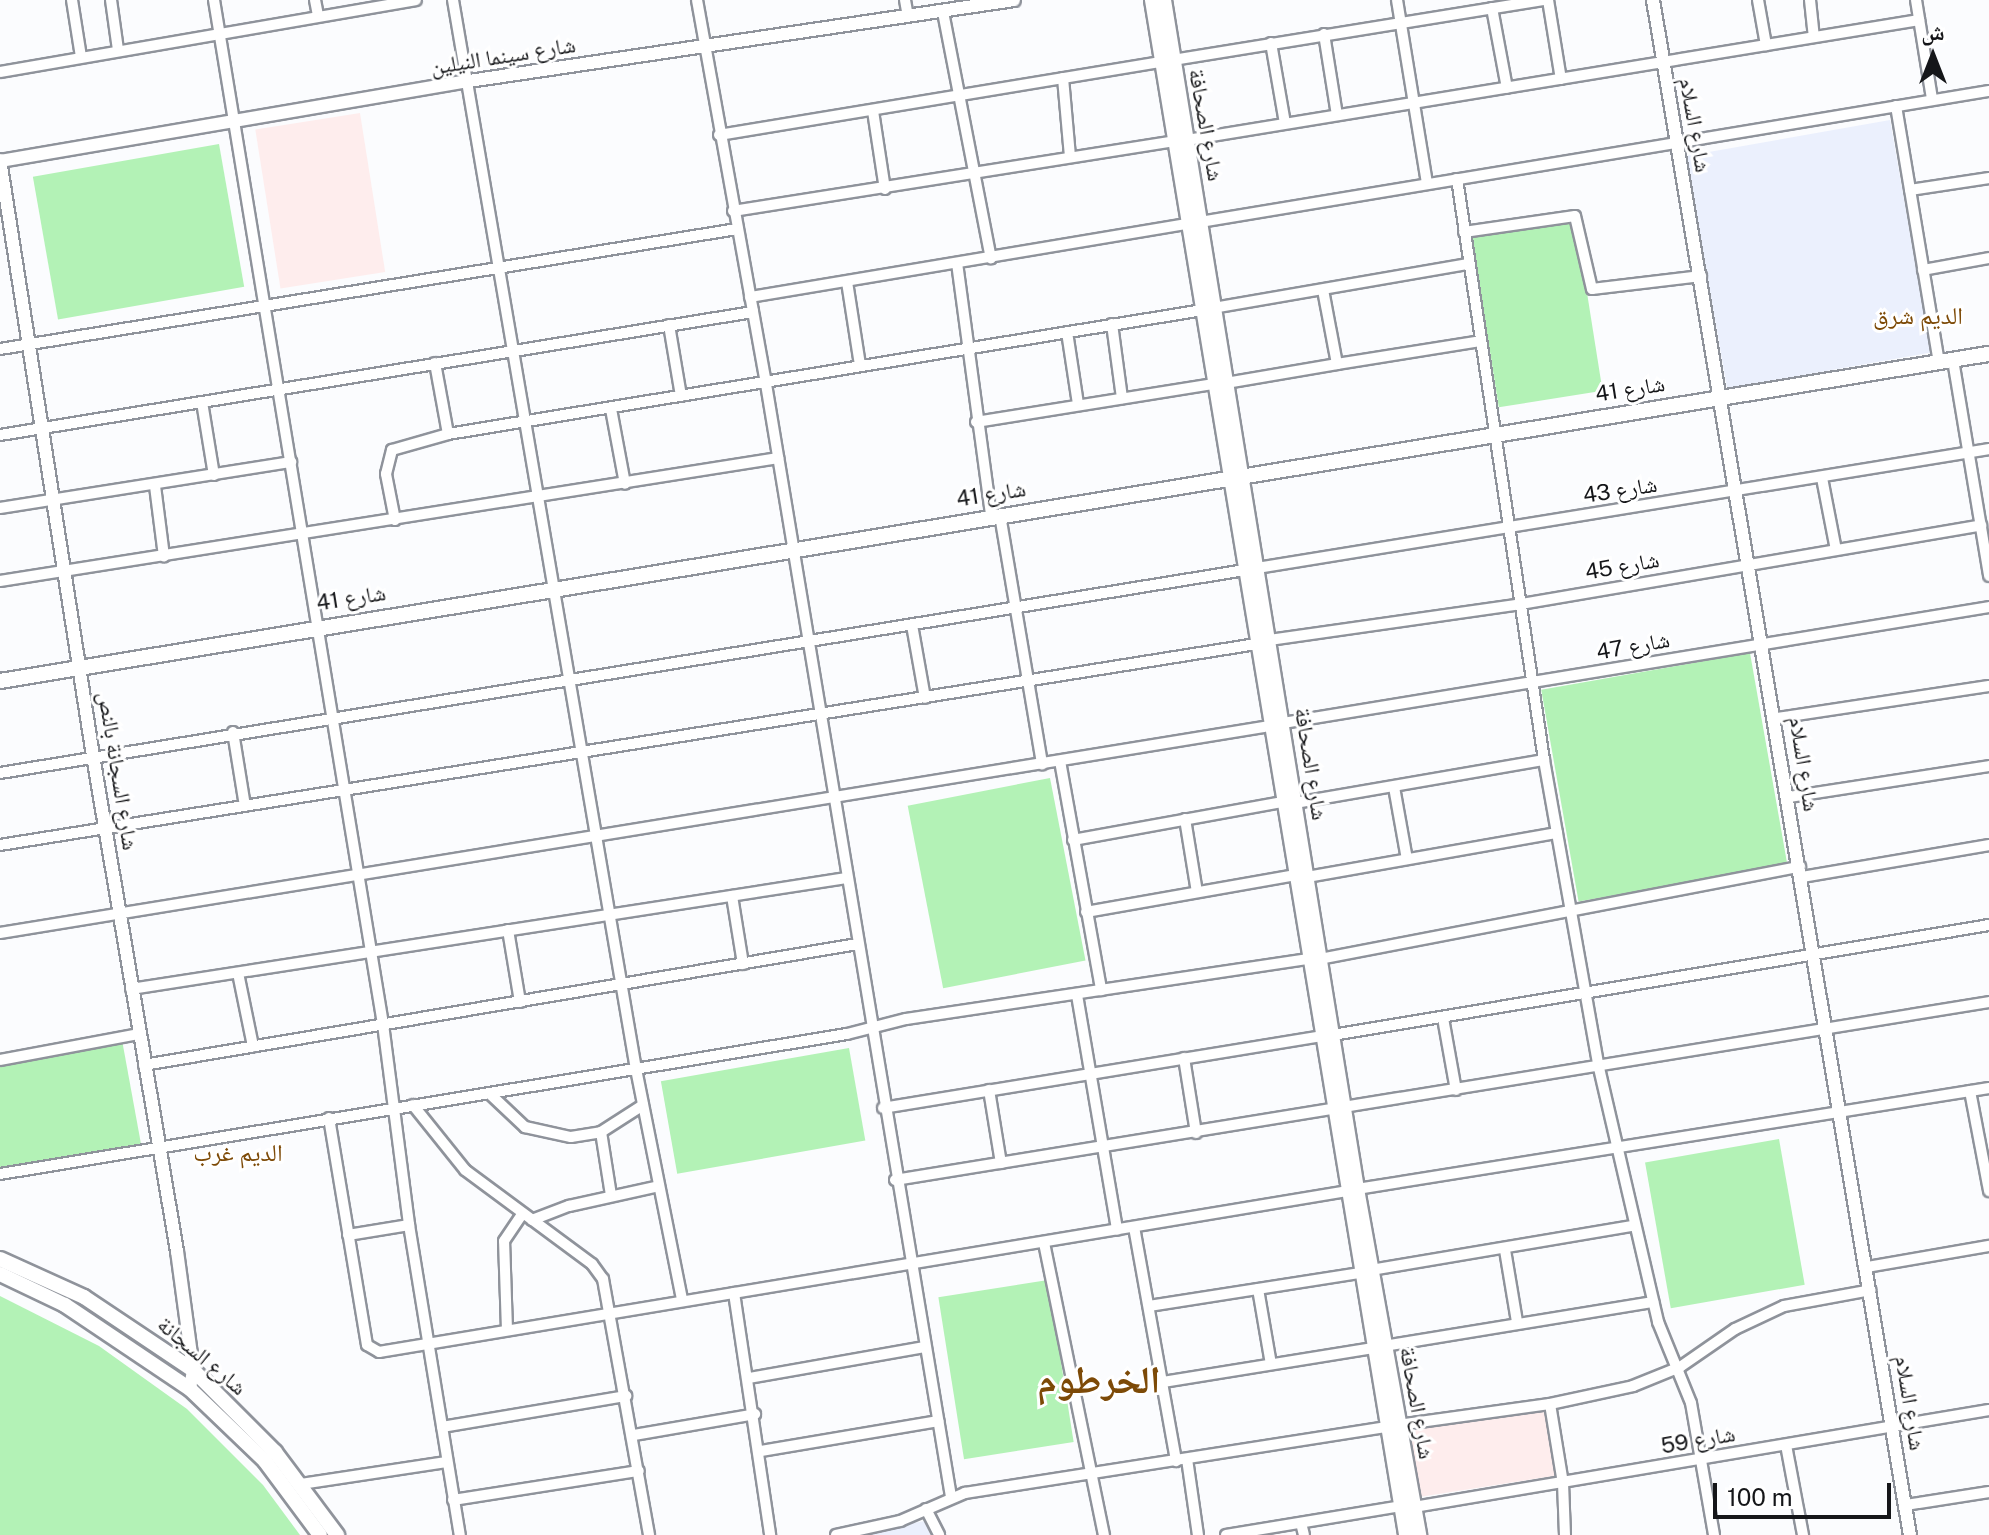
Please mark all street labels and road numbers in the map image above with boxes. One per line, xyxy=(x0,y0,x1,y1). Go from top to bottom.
street label: شارع سينما النيلين xyxy=(429,32,577,80)
street label: شارع الصحافة xyxy=(1183,67,1229,183)
street label: شارع السلام xyxy=(1674,76,1716,174)
street label: شارع 41 xyxy=(1593,370,1667,408)
street label: شارع 43 xyxy=(1581,471,1659,509)
street label: شارع 41 xyxy=(954,475,1028,513)
street label: شارع 45 xyxy=(1583,546,1661,586)
street label: شارع 41 xyxy=(314,579,388,617)
street label: شارع 47 xyxy=(1594,627,1672,665)
street label: شارع السجانة بالنص xyxy=(92,690,144,852)
street label: شارع الصحافة xyxy=(1289,706,1333,822)
street label: شارع السلام xyxy=(1783,715,1825,813)
street label: شارع السجانة xyxy=(152,1311,252,1401)
street label: شارع الصحافة xyxy=(1394,1345,1440,1461)
street label: شارع السلام xyxy=(1889,1354,1931,1452)
street label: شارع 59 xyxy=(1659,1420,1737,1460)

